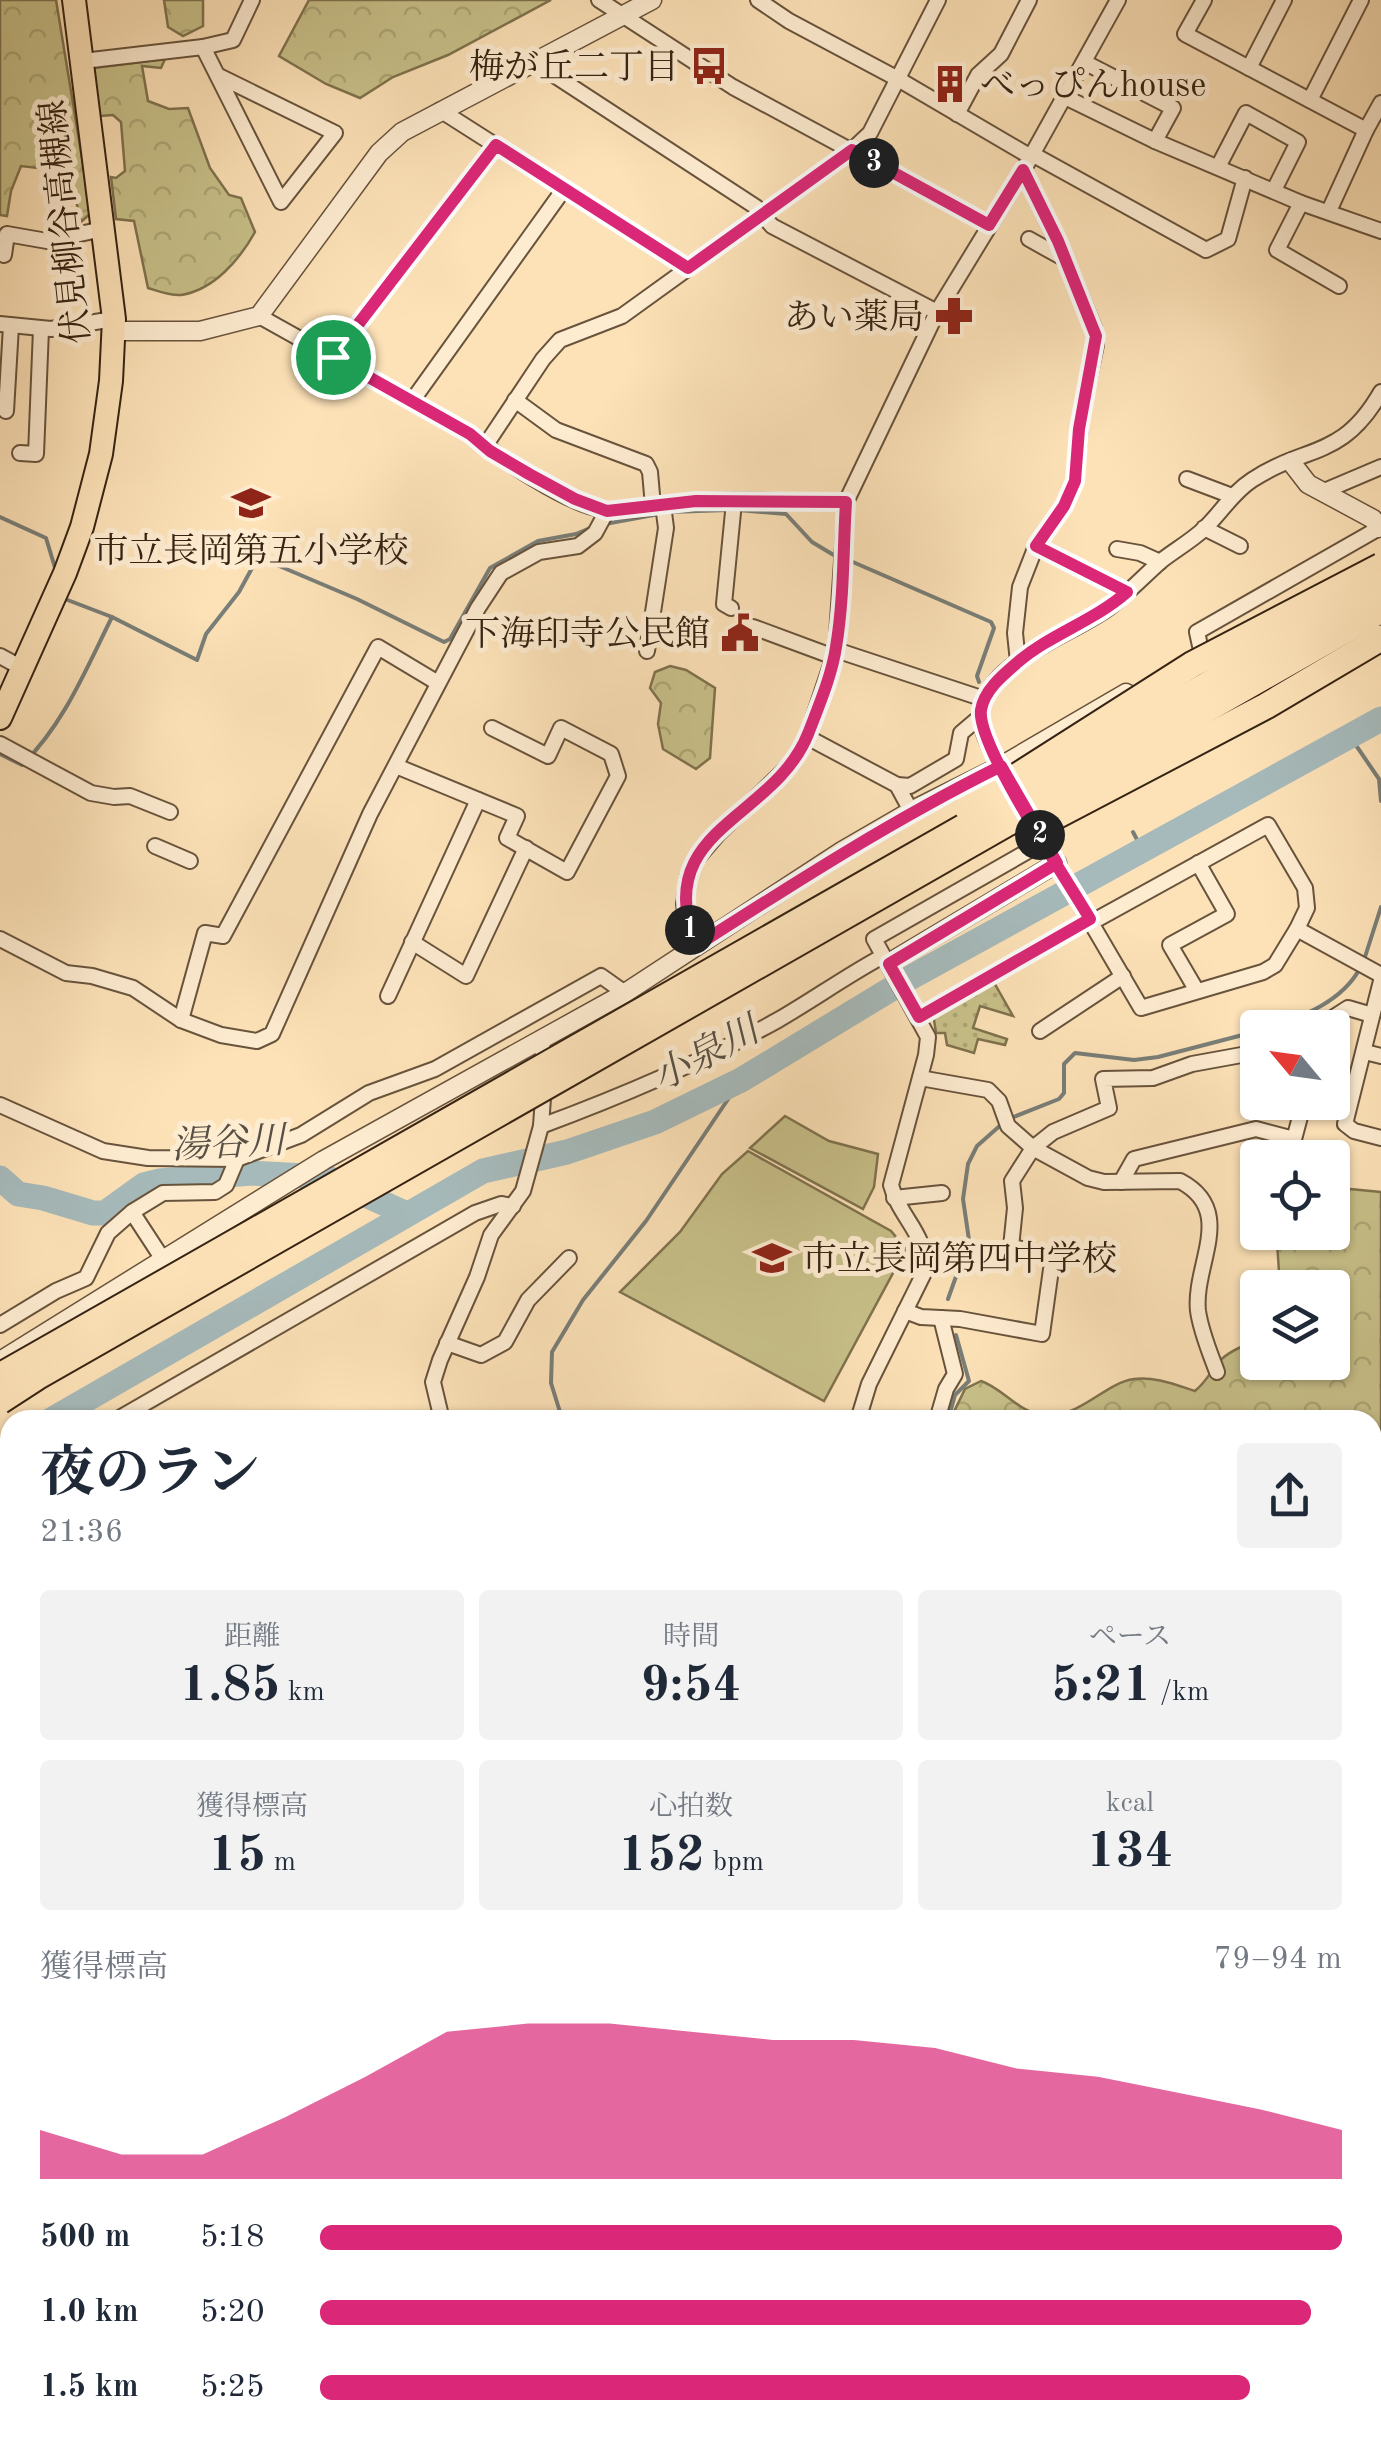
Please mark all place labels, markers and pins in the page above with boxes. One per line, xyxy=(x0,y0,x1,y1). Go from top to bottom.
bus stop icon: 梅が丘二丁目 xyxy=(688,45,730,87)
place label: 梅が丘二丁目 xyxy=(469,48,679,86)
building icon: べっぴんhouse xyxy=(929,63,971,105)
place label: べっぴんhouse xyxy=(980,67,1206,104)
pin: 3 xyxy=(849,138,899,188)
pharmacy icon: あい薬局 xyxy=(933,295,975,337)
place label: あい薬局 xyxy=(784,298,924,336)
pin xyxy=(291,315,376,400)
school or university icon: 市立長岡第五小学校 xyxy=(230,482,272,524)
place label: 市立長岡第五小学校 xyxy=(93,532,409,570)
public building icon: 下海印寺公民館 xyxy=(719,612,761,654)
place label: 下海印寺公民館 xyxy=(465,615,710,653)
pin: 2 xyxy=(1015,810,1065,860)
pin: 1 xyxy=(665,905,715,955)
school or university icon: 市立長岡第四中学校 xyxy=(751,1237,793,1279)
place label: 市立長岡第四中学校 xyxy=(802,1240,1117,1278)

